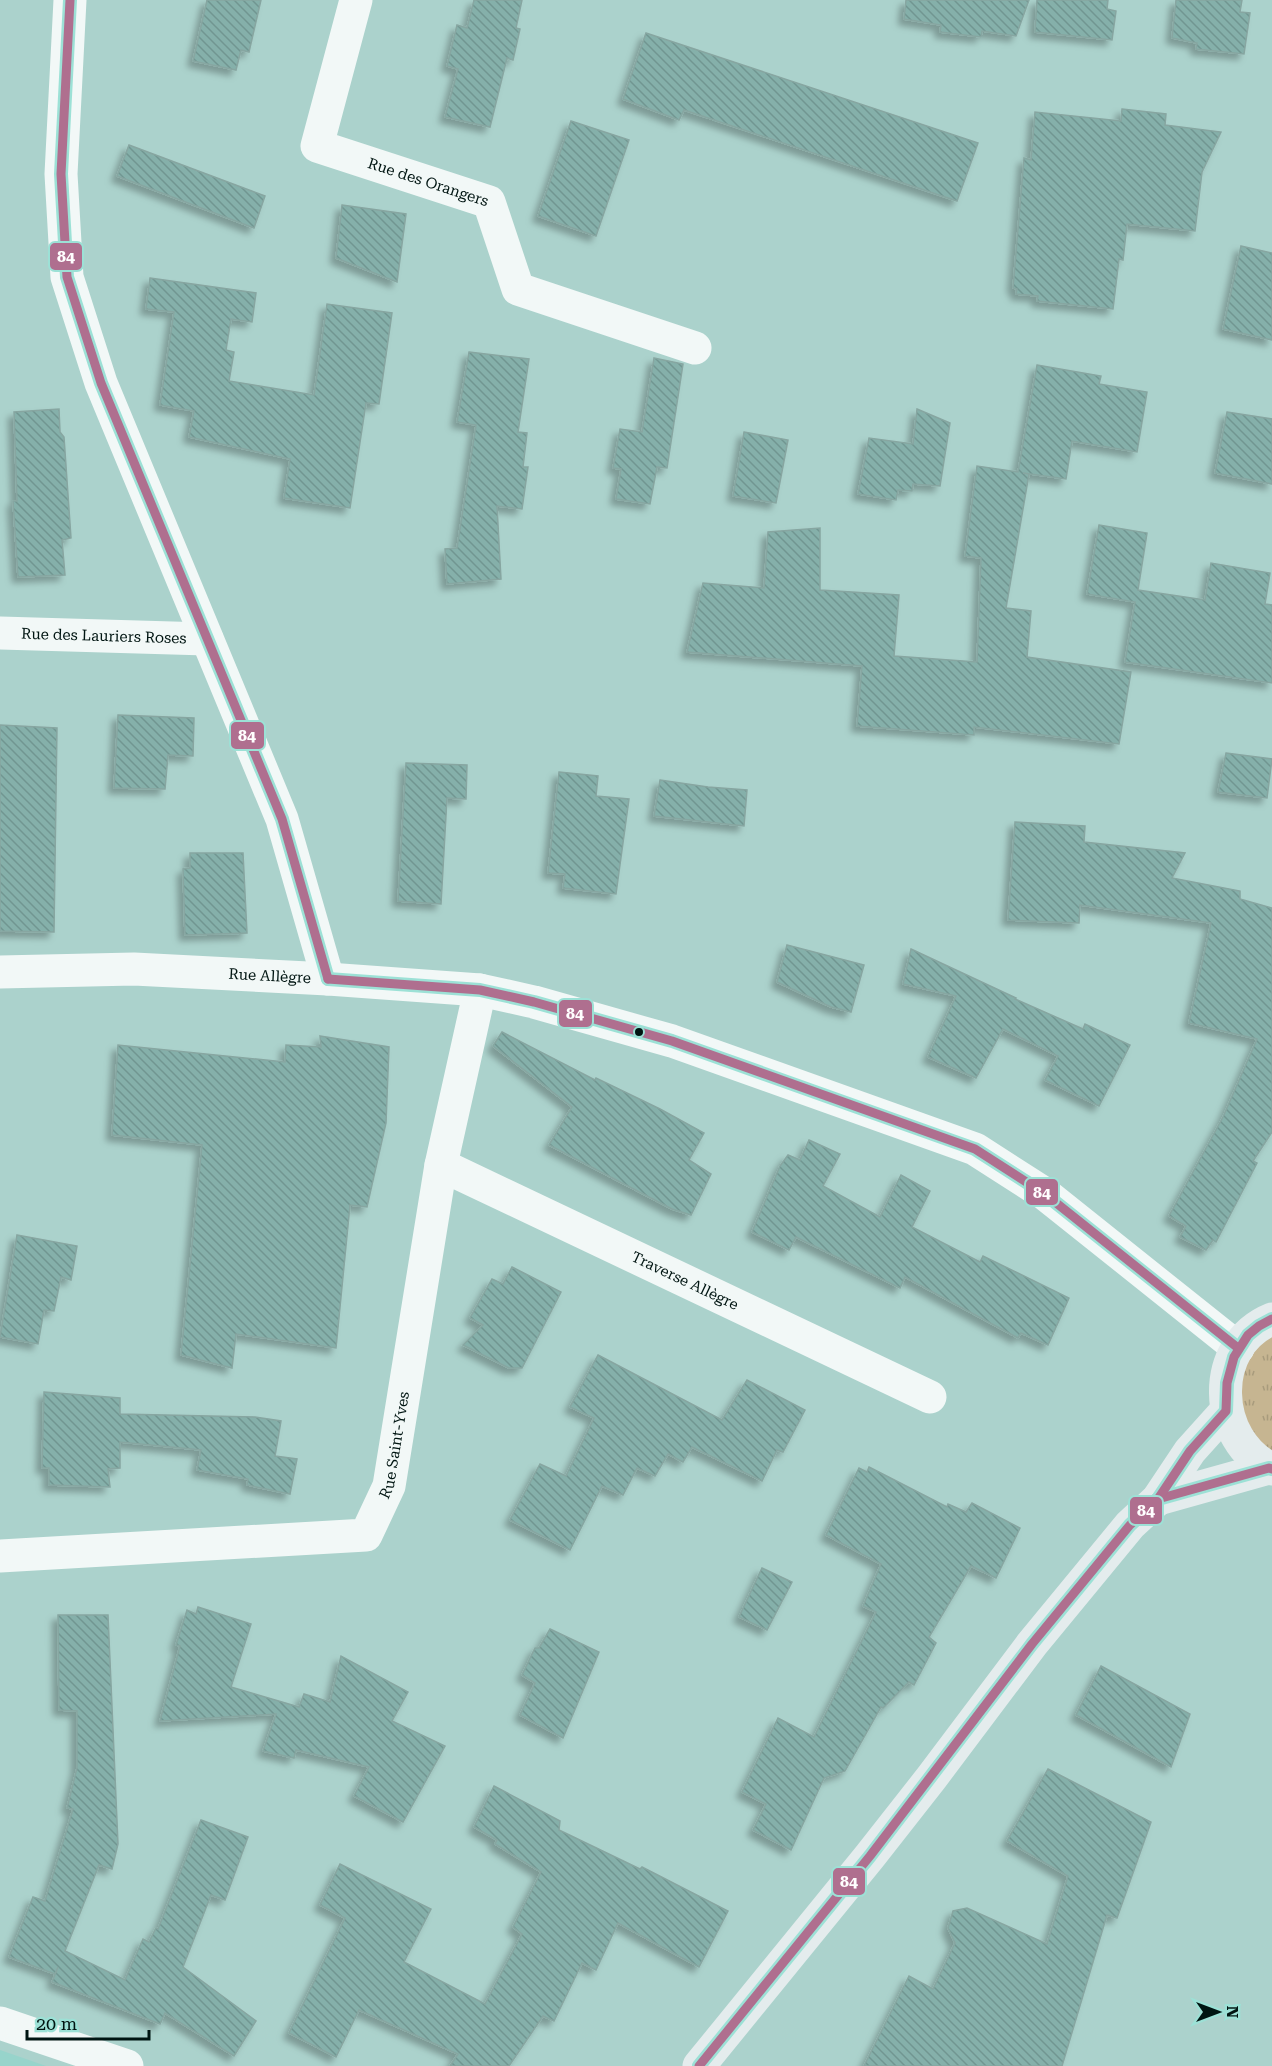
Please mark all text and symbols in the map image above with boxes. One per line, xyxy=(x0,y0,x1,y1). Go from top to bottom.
street label: Rue des Orangers xyxy=(366,154,491,210)
line badge: 84 xyxy=(49,242,83,271)
text: 84 xyxy=(57,247,75,266)
street label: Rue des Lauriers Roses xyxy=(21,625,187,647)
line badge: 84 xyxy=(230,721,265,750)
text: 84 xyxy=(238,726,256,745)
street label: Rue Allègre xyxy=(228,965,311,987)
line badge: 84 xyxy=(558,999,593,1028)
text: 84 xyxy=(566,1004,584,1023)
unlabelled marker xyxy=(633,1026,645,1038)
line badge: 84 xyxy=(1025,1178,1059,1206)
text: 84 xyxy=(1033,1183,1051,1202)
street label: Traverse Allègre xyxy=(628,1248,741,1314)
street label: Rue Saint-Yves xyxy=(375,1390,413,1502)
line badge: 84 xyxy=(1129,1496,1163,1525)
text: 84 xyxy=(1137,1501,1155,1520)
line badge: 84 xyxy=(832,1867,866,1896)
text: 84 xyxy=(840,1872,858,1891)
north arrow xyxy=(1188,1982,1248,2042)
scale bar xyxy=(27,2003,148,2041)
text: N xyxy=(1223,2006,1242,2018)
text: 20 m xyxy=(36,2013,77,2034)

